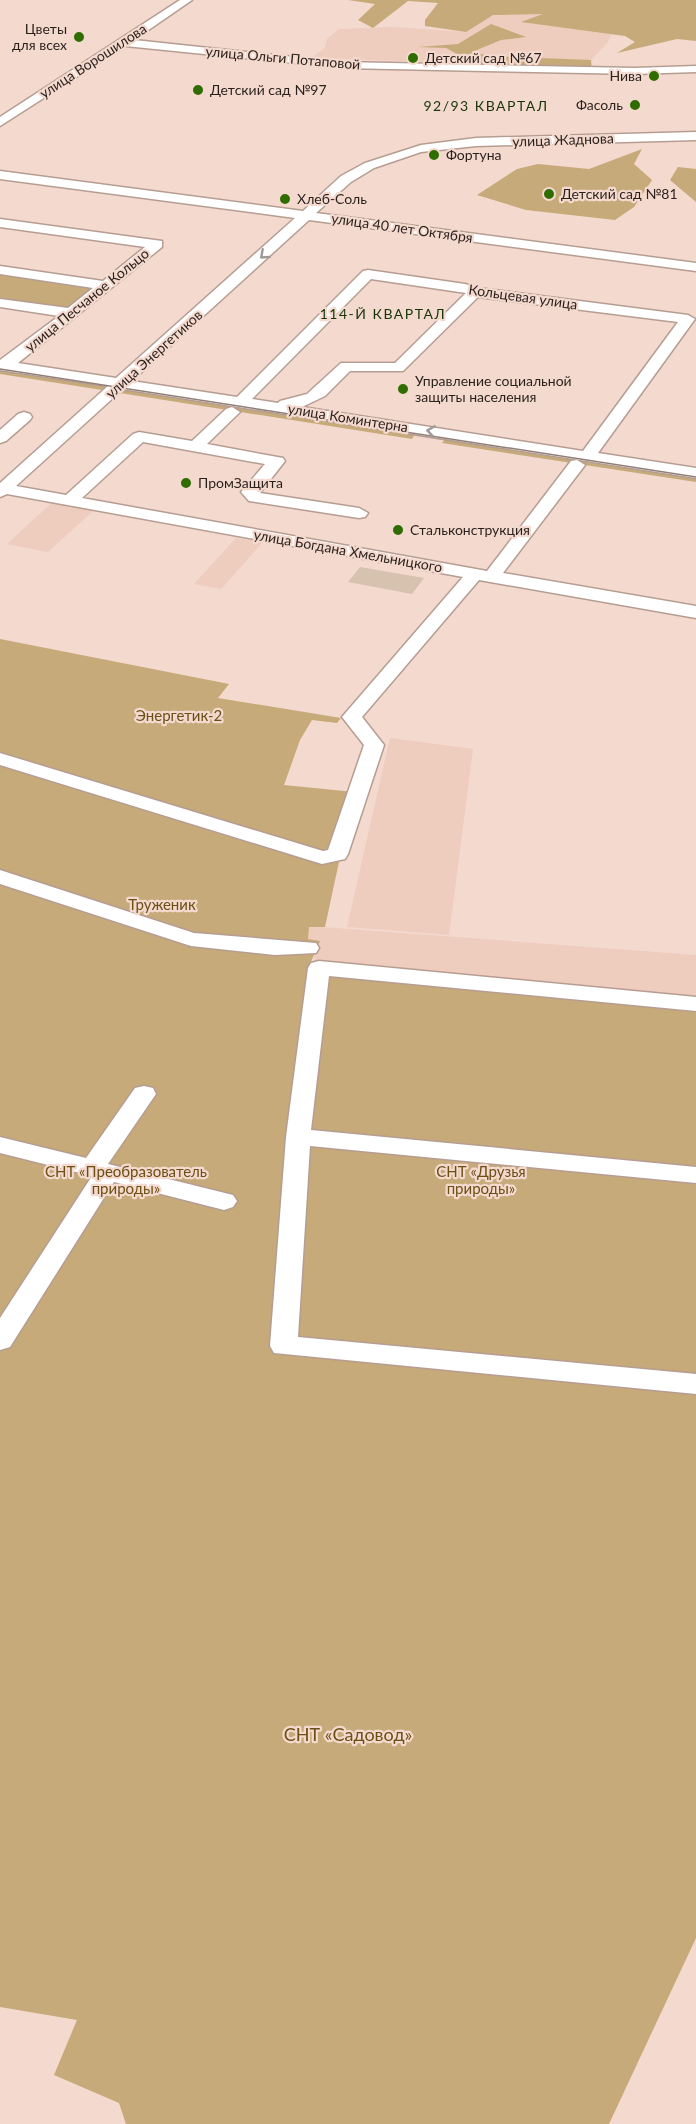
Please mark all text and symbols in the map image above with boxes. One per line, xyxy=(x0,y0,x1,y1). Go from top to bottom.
place label: Цветы для всех xyxy=(12,20,67,53)
street label: улица Ворошилова xyxy=(36,20,149,102)
marker: Цветы для всех xyxy=(72,30,86,44)
street label: улица Ольги Потаповой xyxy=(205,42,361,73)
place label: Детский сад №67 xyxy=(425,49,542,66)
marker: Детский сад №67 xyxy=(406,51,420,65)
place label: Нива xyxy=(609,67,642,84)
marker: Нива xyxy=(647,69,661,83)
place label: Детский сад №97 xyxy=(210,81,327,98)
marker: Детский сад №97 xyxy=(191,83,205,97)
place label: Фасоль xyxy=(576,96,623,113)
district label: 92/93 КВАРТАЛ xyxy=(423,97,549,114)
marker: Фасоль xyxy=(628,98,642,112)
street label: улица Жаднова xyxy=(512,129,614,150)
place label: Фортуна xyxy=(446,146,502,163)
marker: Фортуна xyxy=(427,148,441,162)
place label: Детский сад №81 xyxy=(561,185,678,202)
marker: Детский сад №81 xyxy=(542,187,556,201)
place label: Хлеб-Соль xyxy=(297,190,367,207)
marker: Хлеб-Соль xyxy=(278,192,292,206)
street label: улица 40 лет Октября xyxy=(330,209,474,246)
street label: улица Песчаное Кольцо xyxy=(21,244,152,355)
one-way arrow xyxy=(260,248,270,259)
street label: Кольцевая улица xyxy=(467,280,579,313)
district label: 114-Й КВАРТАЛ xyxy=(320,305,446,322)
street label: улица Энергетиков xyxy=(102,306,205,401)
place label: Управление социальной защиты населения xyxy=(415,372,572,405)
marker: Управление социальной защиты населения xyxy=(396,382,410,396)
street label: улица Коминтерна xyxy=(287,400,409,435)
one-way arrow xyxy=(426,425,436,438)
place label: ПромЗащита xyxy=(198,474,283,491)
marker: ПромЗащита xyxy=(179,476,193,490)
place label: Стальконструкция xyxy=(410,521,530,538)
marker: Стальконструкция xyxy=(391,523,405,537)
street label: улица Богдана Хмельницкого xyxy=(252,526,444,575)
park label: Энергетик-2 xyxy=(136,706,222,724)
park label: Труженик xyxy=(128,895,196,913)
park label: СНТ «Преобразователь природы» xyxy=(45,1162,207,1197)
park label: СНТ «Друзья природы» xyxy=(436,1162,526,1197)
park label: СНТ «Садовод» xyxy=(284,1723,412,1745)

